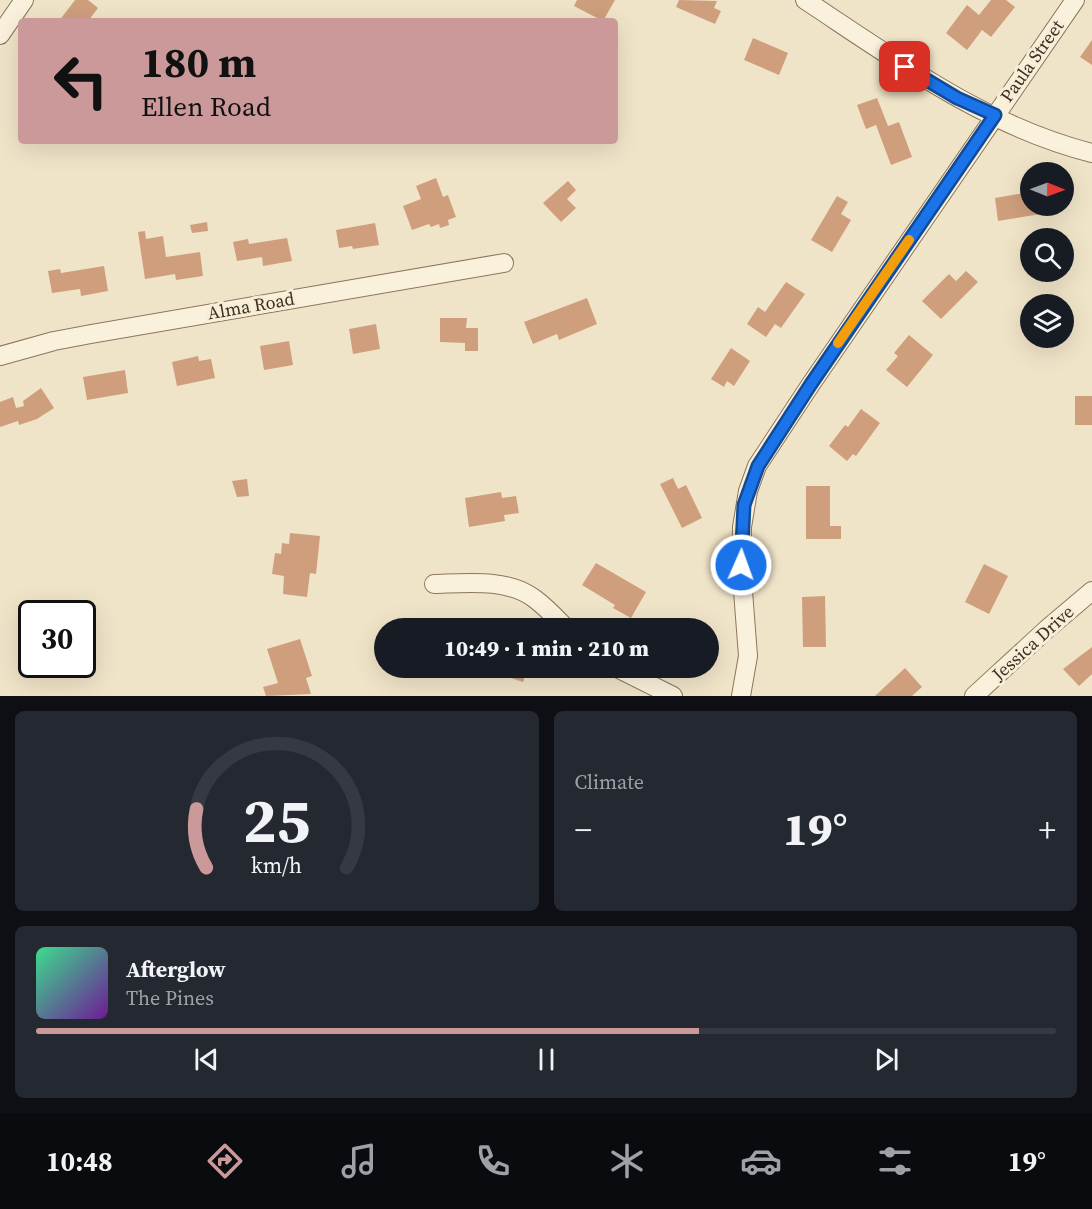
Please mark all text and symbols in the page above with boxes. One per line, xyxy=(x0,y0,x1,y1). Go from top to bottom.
street label: Paula Street xyxy=(994,14,1069,107)
text: 180 m xyxy=(141,33,256,91)
pin xyxy=(879,41,930,92)
icon: left xyxy=(42,42,120,120)
icon: arrive xyxy=(888,50,921,83)
text: Ellen Road xyxy=(141,88,271,125)
north arrow xyxy=(1020,162,1074,216)
map controls xyxy=(1020,162,1074,348)
button: search xyxy=(1020,228,1074,282)
street label: Alma Road xyxy=(206,286,296,325)
button: layers xyxy=(1020,294,1074,348)
position arrow xyxy=(709,533,773,597)
street label: Jessica Drive xyxy=(986,599,1079,687)
speed limit sign: 30 xyxy=(18,600,96,678)
text: 10:49 · 1 min · 210 m xyxy=(444,633,649,663)
text: Climate xyxy=(575,768,644,796)
text: 25 xyxy=(243,777,311,863)
text: 19° xyxy=(783,798,847,860)
text: − xyxy=(575,807,592,852)
text: + xyxy=(1038,807,1056,852)
text: km/h xyxy=(251,851,302,880)
text: Afterglow xyxy=(126,954,226,984)
text: The Pines xyxy=(126,984,214,1012)
icon: previous xyxy=(190,1043,223,1076)
icon: pause xyxy=(530,1043,563,1076)
icon: next xyxy=(870,1043,903,1076)
icon: directions xyxy=(204,1140,246,1182)
icon: music xyxy=(338,1140,380,1182)
icon: phone xyxy=(472,1140,514,1182)
icon: climate xyxy=(606,1140,648,1182)
icon: car xyxy=(740,1140,782,1182)
icon: filters xyxy=(874,1140,916,1182)
text: 10:48 xyxy=(46,1143,113,1180)
text: 19° xyxy=(1008,1143,1046,1180)

